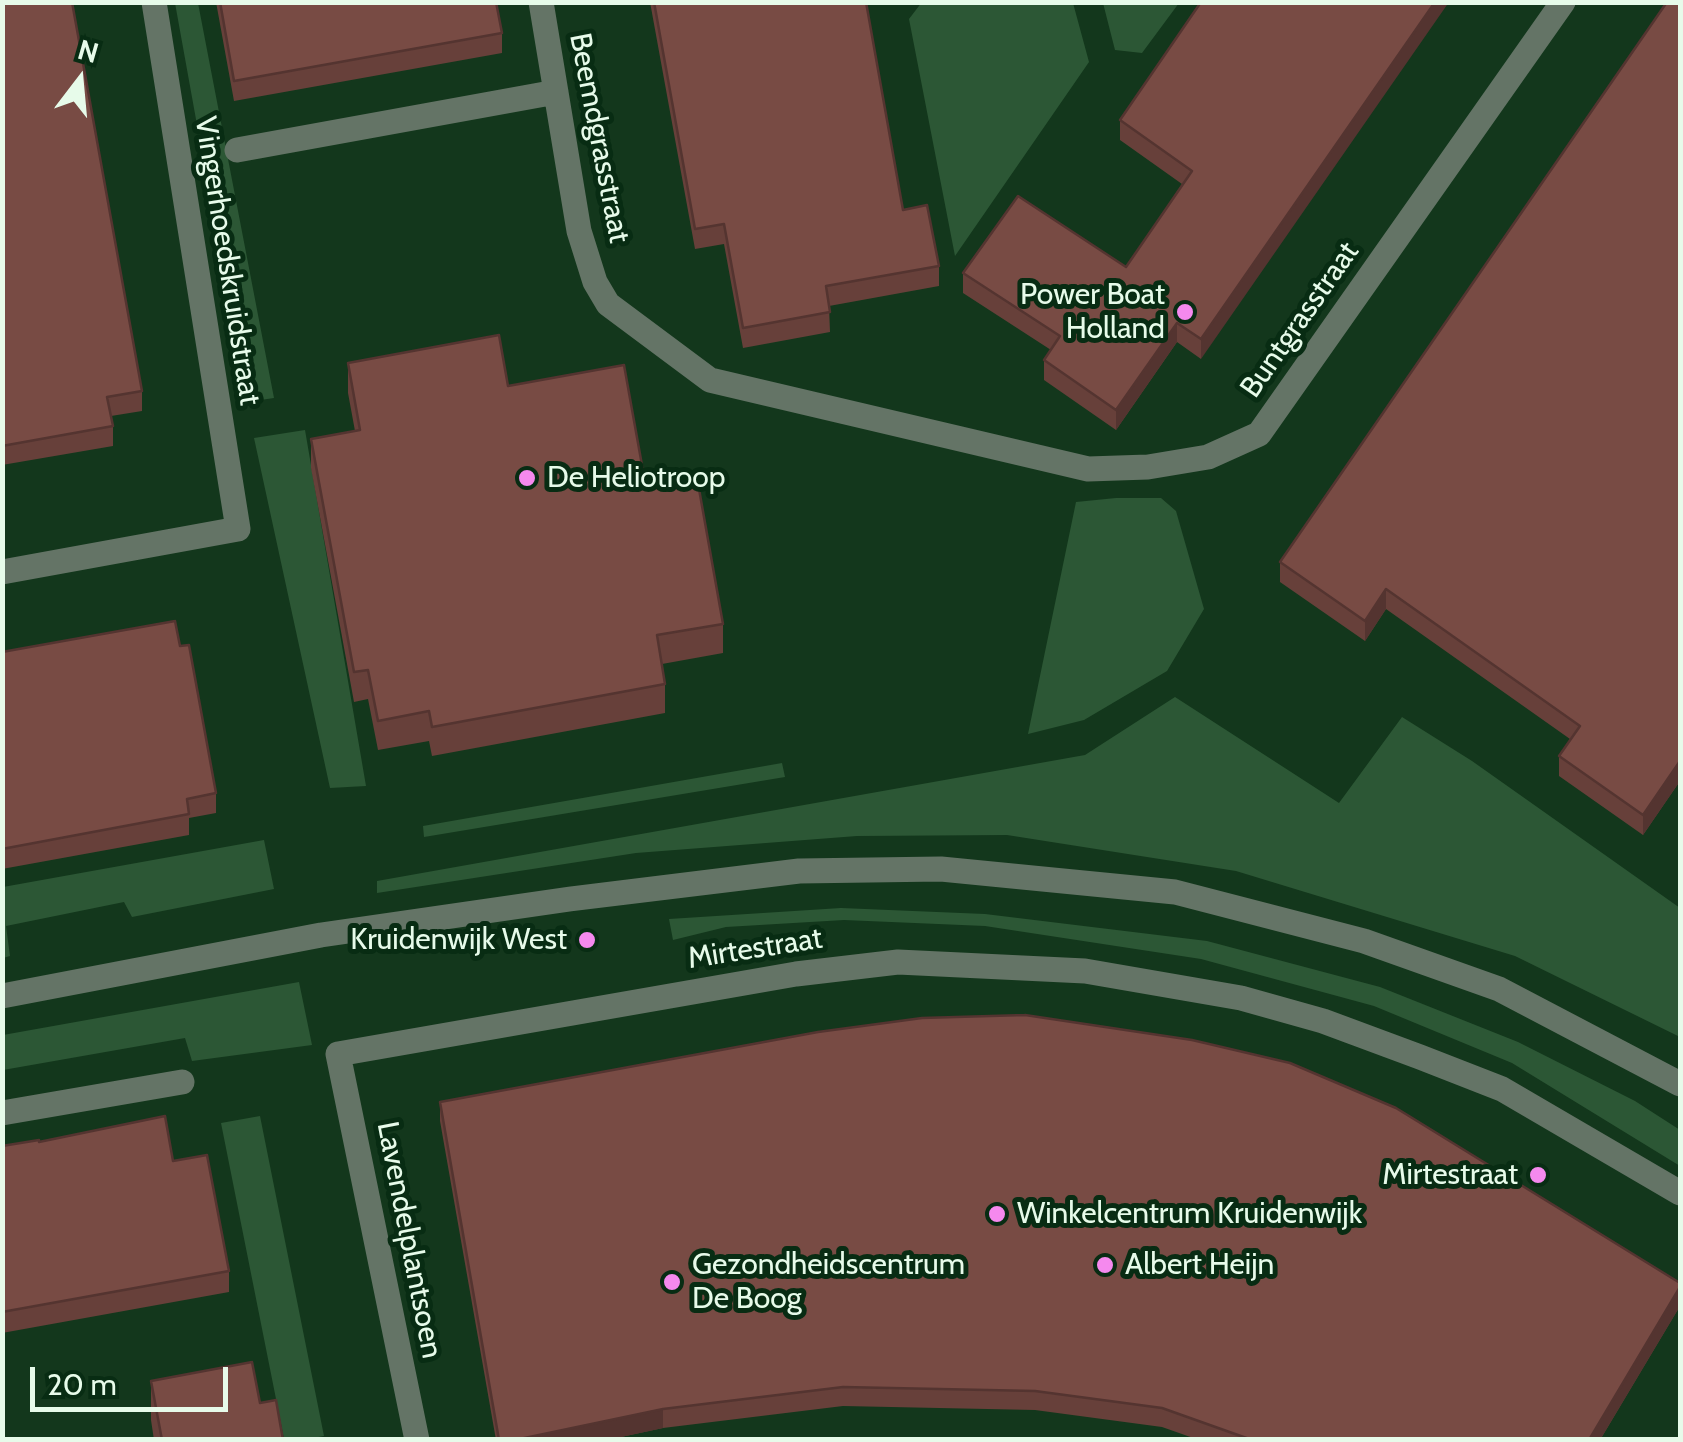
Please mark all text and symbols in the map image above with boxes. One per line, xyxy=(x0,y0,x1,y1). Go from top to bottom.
north arrow xyxy=(30,30,130,130)
street label: Beemdgrasstraat xyxy=(561,30,637,246)
text: N xyxy=(74,32,102,70)
street label: Vingerhoedskruidstraat xyxy=(186,114,268,408)
street label: Buntgrasstraat xyxy=(1233,235,1367,405)
place label: Power Boat Holland xyxy=(1020,277,1165,348)
marker: Power Boat Holland xyxy=(1174,301,1196,323)
place label: De Heliotroop xyxy=(547,460,725,496)
marker: De Heliotroop xyxy=(516,467,538,489)
street label: Mirtestraat xyxy=(685,921,825,977)
place label: Kruidenwijk West xyxy=(350,922,567,958)
marker: Kruidenwijk West xyxy=(576,929,598,951)
street label: Lavendelplantsoen xyxy=(368,1119,450,1361)
place label: Mirtestraat xyxy=(1382,1157,1518,1193)
marker: Mirtestraat xyxy=(1527,1164,1549,1186)
place label: Winkelcentrum Kruidenwijk xyxy=(1017,1196,1362,1232)
marker: Winkelcentrum Kruidenwijk xyxy=(986,1203,1008,1225)
place label: Gezondheidscentrum De Boog xyxy=(692,1247,965,1318)
place label: Albert Heijn xyxy=(1125,1247,1274,1283)
marker: Albert Heijn xyxy=(1094,1254,1116,1276)
marker: Gezondheidscentrum De Boog xyxy=(661,1271,683,1293)
scale bar xyxy=(35,1347,232,1409)
text: 20 m xyxy=(47,1366,117,1403)

